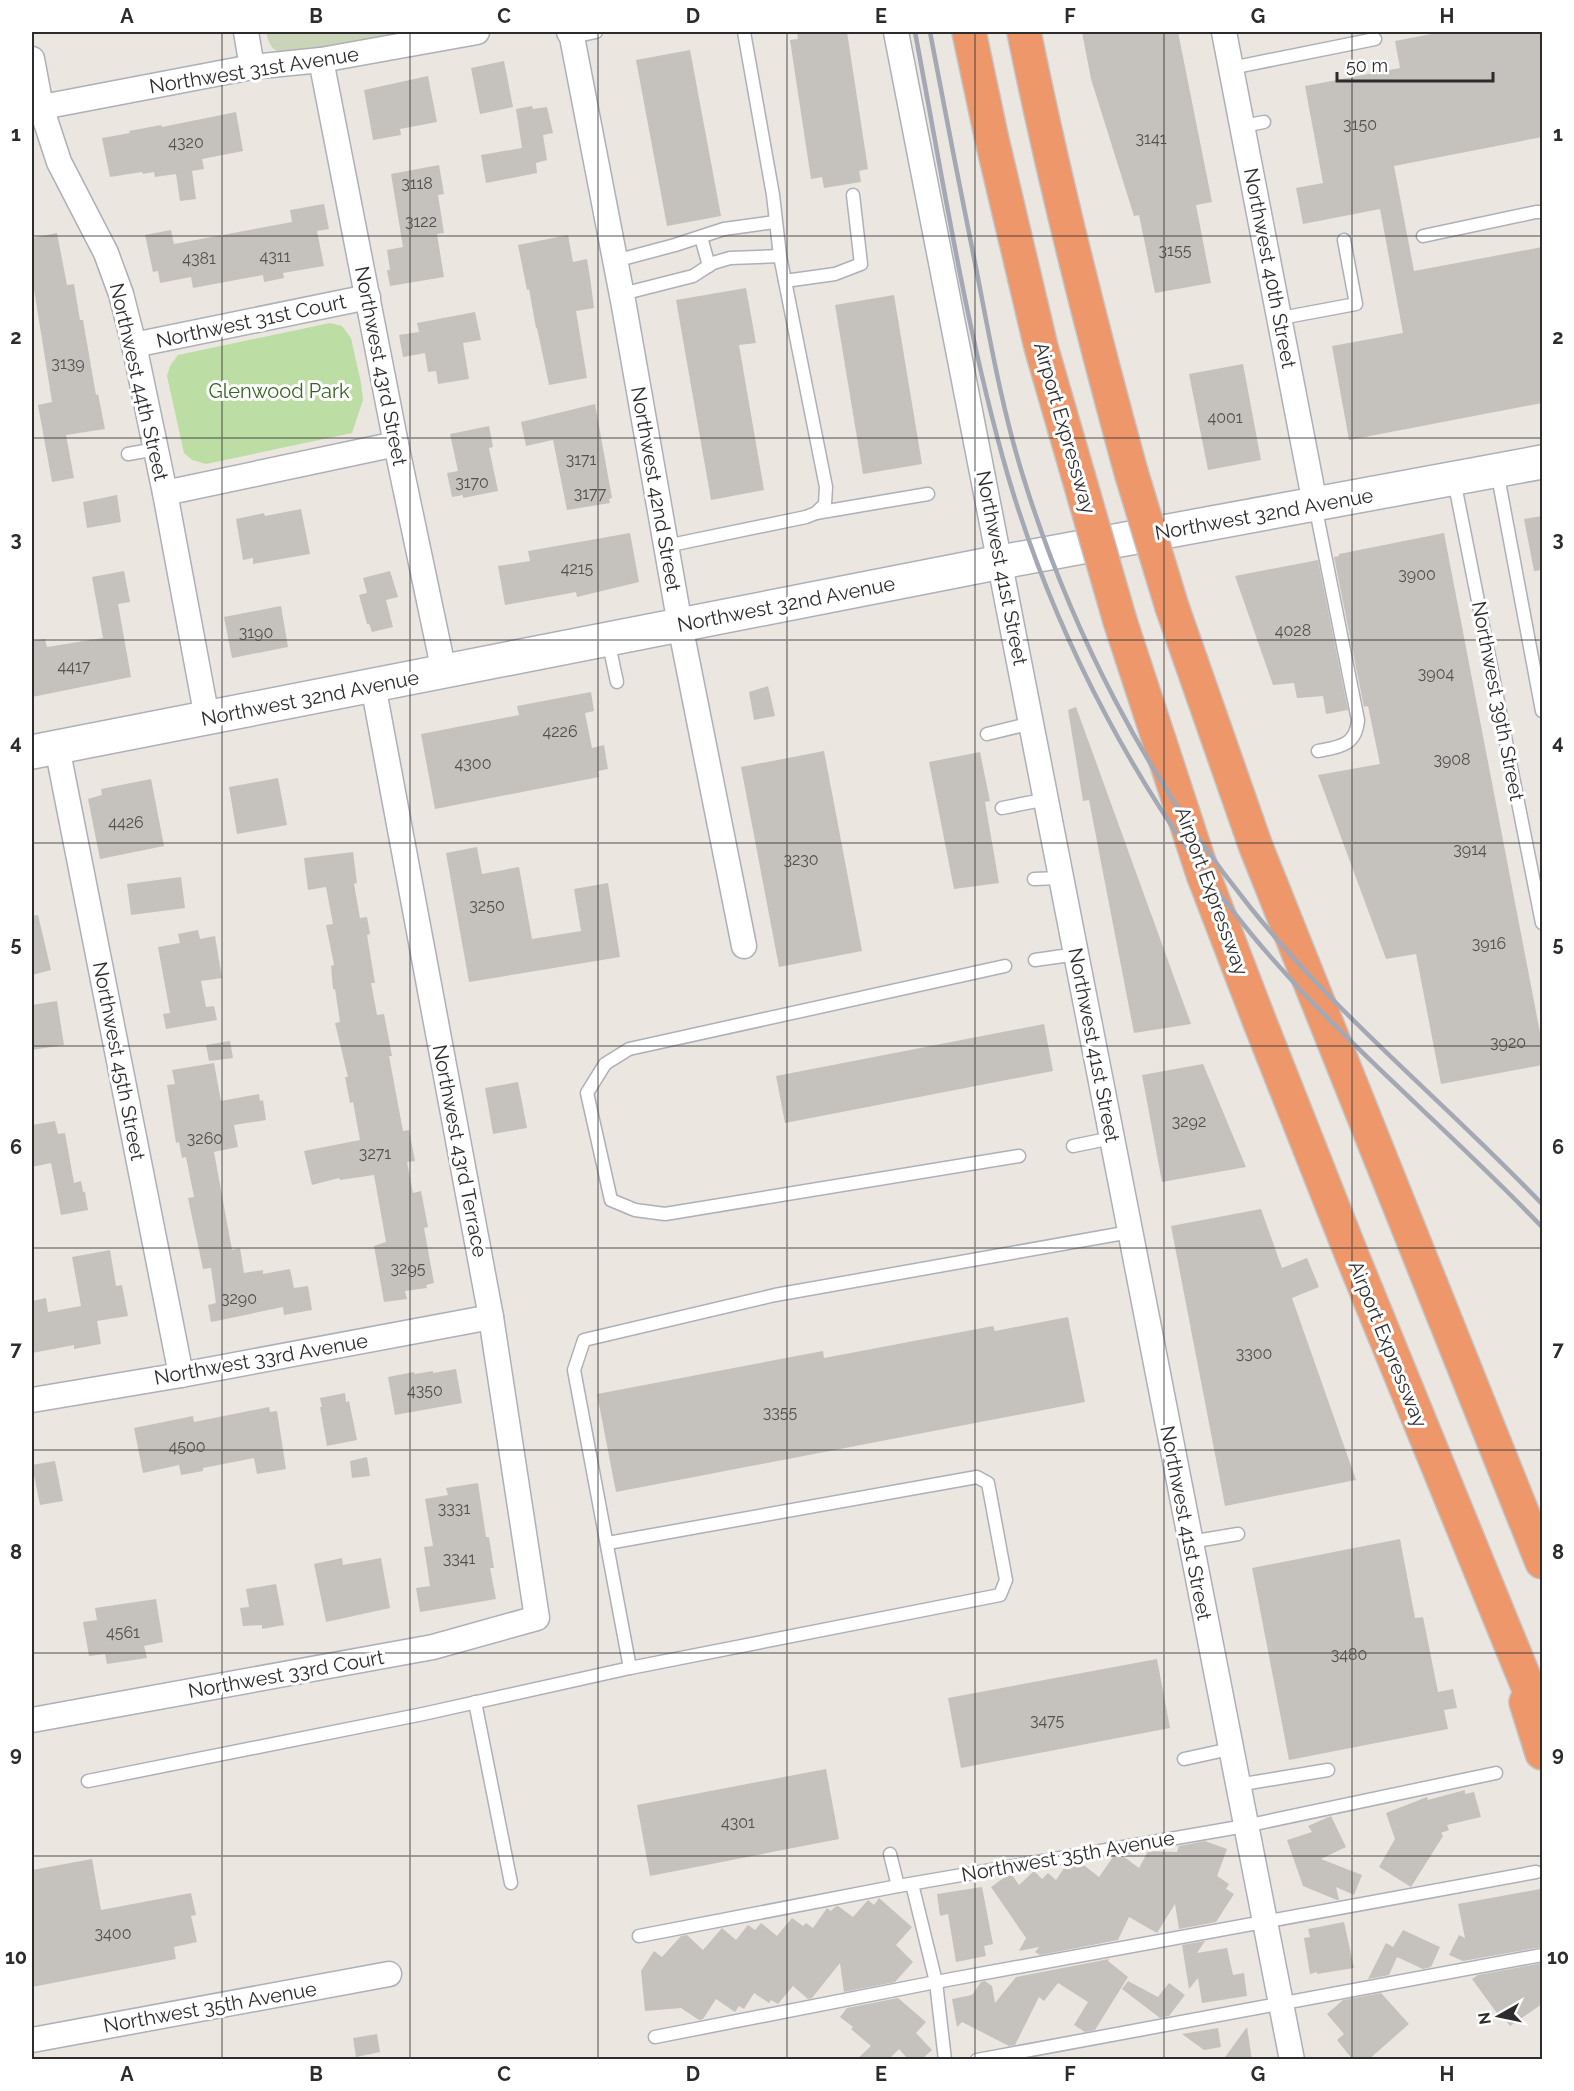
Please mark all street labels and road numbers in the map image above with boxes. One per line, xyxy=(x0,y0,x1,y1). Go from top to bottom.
street label: Northwest 31st Avenue xyxy=(148,42,361,98)
street label: Northwest 40th Street xyxy=(1239,166,1301,370)
street label: Northwest 43rd Street xyxy=(350,264,412,468)
street label: Northwest 44th Street xyxy=(105,281,173,483)
street label: Northwest 31st Court xyxy=(154,289,348,353)
street label: Airport Expressway xyxy=(1029,339,1101,517)
street label: Northwest 42nd Street xyxy=(626,385,686,593)
street label: Northwest 41st Street xyxy=(971,469,1033,668)
street label: Northwest 32nd Avenue xyxy=(1153,483,1375,545)
street label: Northwest 32nd Avenue xyxy=(675,571,897,637)
street label: Northwest 39th Street xyxy=(1467,599,1529,803)
street label: Northwest 32nd Avenue xyxy=(199,665,421,731)
street label: Airport Expressway xyxy=(1170,803,1254,979)
street label: Northwest 41st Street xyxy=(1063,946,1125,1145)
street label: Northwest 45th Street xyxy=(88,959,150,1163)
street label: Northwest 43rd Terrace xyxy=(428,1043,492,1260)
street label: Airport Expressway xyxy=(1344,1257,1432,1431)
street label: Northwest 33rd Avenue xyxy=(152,1328,370,1390)
street label: Northwest 41st Street xyxy=(1155,1424,1217,1623)
street label: Northwest 33rd Court xyxy=(186,1645,386,1703)
street label: Northwest 35th Avenue xyxy=(960,1825,1177,1887)
street label: Northwest 35th Avenue xyxy=(102,1976,319,2038)

